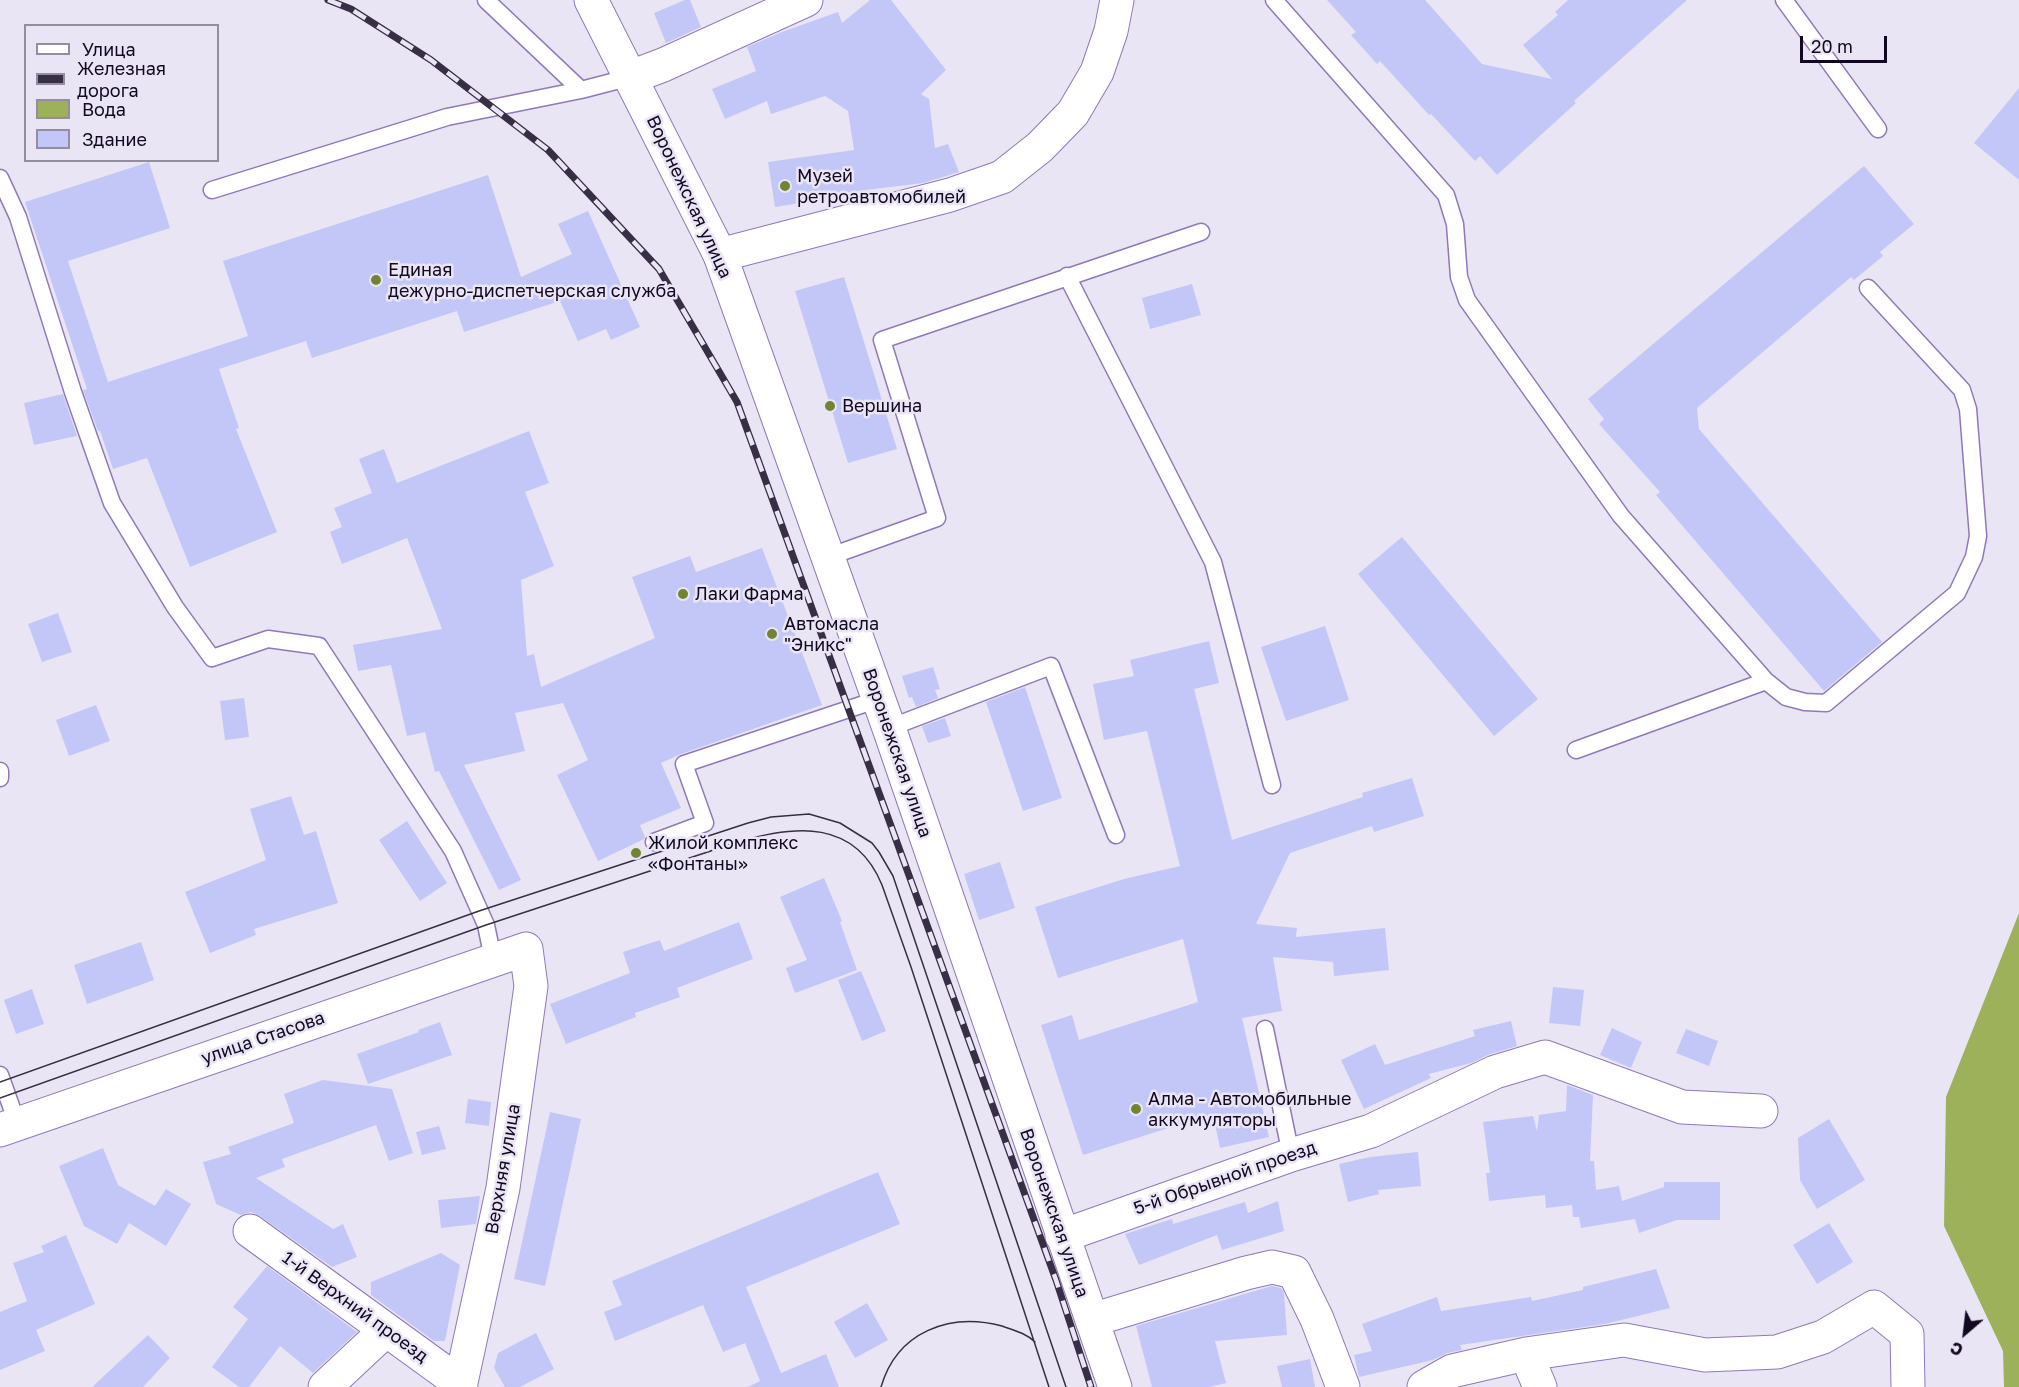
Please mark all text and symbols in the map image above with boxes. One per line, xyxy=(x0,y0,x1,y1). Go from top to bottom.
legend xyxy=(24,24,219,162)
scale bar xyxy=(1803,24,1890,62)
text: 20 m xyxy=(1811,35,1853,57)
text: Улица xyxy=(82,38,136,60)
text: Железная дорога xyxy=(77,57,166,101)
text: Вода xyxy=(82,98,126,120)
street label: Воронежская улица xyxy=(642,112,736,282)
text: Здание xyxy=(82,128,147,150)
place label: Музей ретроавтомобилей xyxy=(797,165,966,207)
marker: Музей ретроавтомобилей xyxy=(778,179,792,193)
place label: Единая дежурно-диспетчерская служба xyxy=(388,259,676,302)
marker: Единая дежурно-диспетчерская служба xyxy=(369,273,383,287)
place label: Вершина xyxy=(842,395,922,417)
marker: Вершина xyxy=(823,399,837,413)
place label: Лаки Фарма xyxy=(695,583,804,605)
marker: Лаки Фарма xyxy=(676,587,690,601)
place label: Автомасла "Эникс" xyxy=(784,613,879,656)
marker: Автомасла "Эникс" xyxy=(765,627,779,641)
street label: Воронежская улица xyxy=(858,666,936,840)
place label: Жилой комплекс «Фонтаны» xyxy=(648,832,798,874)
marker: Жилой комплекс «Фонтаны» xyxy=(629,846,643,860)
street label: улица Стасова xyxy=(198,1007,328,1069)
place label: Алма - Автомобильные аккумуляторы xyxy=(1148,1088,1351,1130)
street label: Верхняя улица xyxy=(481,1102,525,1236)
marker: Алма - Автомобильные аккумуляторы xyxy=(1129,1102,1143,1116)
street label: Воронежская улица xyxy=(1015,1126,1093,1300)
street label: 5-й Обрывной проезд xyxy=(1131,1137,1319,1219)
street label: 1-й Верхний проезд xyxy=(278,1247,432,1367)
north arrow xyxy=(1935,1303,1995,1363)
text: С xyxy=(1947,1337,1966,1360)

